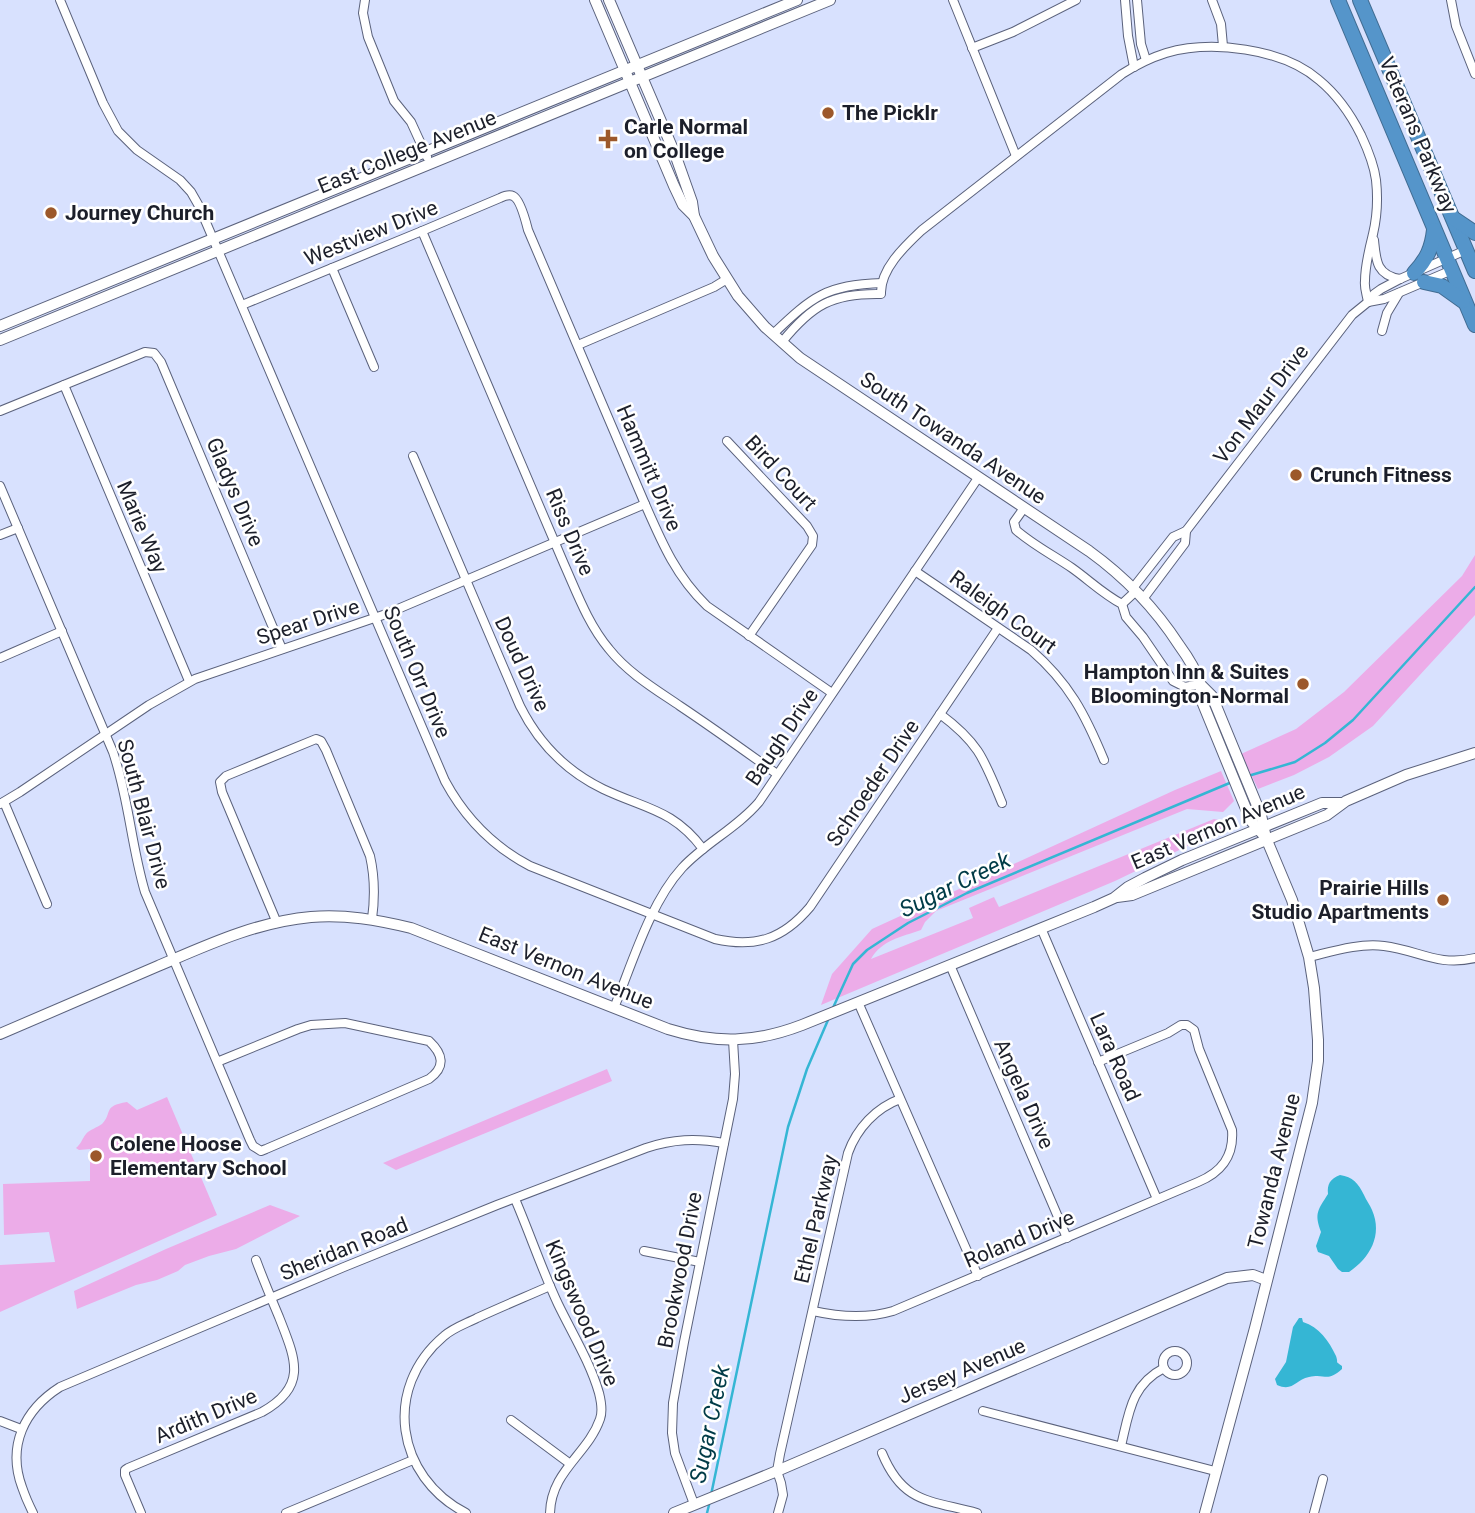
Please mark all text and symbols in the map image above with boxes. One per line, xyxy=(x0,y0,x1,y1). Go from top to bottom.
street label: Veterans Parkway xyxy=(1374,53,1462,217)
place label: The Picklr xyxy=(842,101,938,125)
street label: East College Avenue xyxy=(314,105,500,199)
marker: The Picklr xyxy=(820,105,836,121)
place label: Carle Normal on College xyxy=(624,115,748,163)
marker: Carle Normal on College xyxy=(598,129,618,149)
street label: Westview Drive xyxy=(301,195,441,271)
place label: Journey Church xyxy=(65,201,214,225)
marker: Journey Church xyxy=(43,205,59,221)
street label: Von Maur Drive xyxy=(1209,340,1313,468)
street label: South Towanda Avenue xyxy=(856,367,1050,509)
street label: Hammitt Drive xyxy=(612,401,686,535)
street label: Bird Court xyxy=(740,430,822,516)
street label: Gladys Drive xyxy=(201,434,269,550)
place label: Crunch Fitness xyxy=(1310,463,1452,487)
marker: Crunch Fitness xyxy=(1288,467,1304,483)
street label: Marie Way xyxy=(112,477,172,577)
street label: Riss Drive xyxy=(541,485,599,579)
street label: Raleigh Court xyxy=(945,565,1061,659)
street label: Spear Drive xyxy=(254,594,362,650)
street label: South Orr Drive xyxy=(378,603,456,741)
street label: Doud Drive xyxy=(490,613,554,715)
place label: Hampton Inn & Suites Bloomington-Normal xyxy=(1084,660,1289,708)
marker: Hampton Inn & Suites Bloomington-Normal xyxy=(1295,676,1311,692)
street label: Baugh Drive xyxy=(741,684,823,790)
street label: Schroeder Drive xyxy=(822,715,924,851)
street label: South Blair Drive xyxy=(112,737,176,891)
street label: East Vernon Avenue xyxy=(1127,780,1309,874)
water label: Sugar Creek xyxy=(895,846,1016,923)
place label: Prairie Hills Studio Apartments xyxy=(1251,876,1429,924)
marker: Prairie Hills Studio Apartments xyxy=(1435,892,1451,908)
street label: East Vernon Avenue xyxy=(475,922,657,1014)
street label: Lara Road xyxy=(1085,1009,1145,1105)
street label: Angela Drive xyxy=(989,1036,1059,1152)
street label: Towanda Avenue xyxy=(1243,1091,1305,1251)
place label: Colene Hoose Elementary School xyxy=(110,1132,287,1180)
marker: Colene Hoose Elementary School xyxy=(88,1148,104,1164)
street label: Ethel Parkway xyxy=(790,1152,842,1286)
street label: Brookwood Drive xyxy=(653,1190,707,1350)
street label: Roland Drive xyxy=(960,1205,1078,1273)
street label: Sheridan Road xyxy=(277,1212,411,1286)
street label: Kingswood Drive xyxy=(540,1236,624,1390)
street label: Jersey Avenue xyxy=(895,1333,1029,1409)
water label: Sugar Creek xyxy=(684,1362,736,1486)
street label: Ardith Drive xyxy=(151,1384,261,1448)

